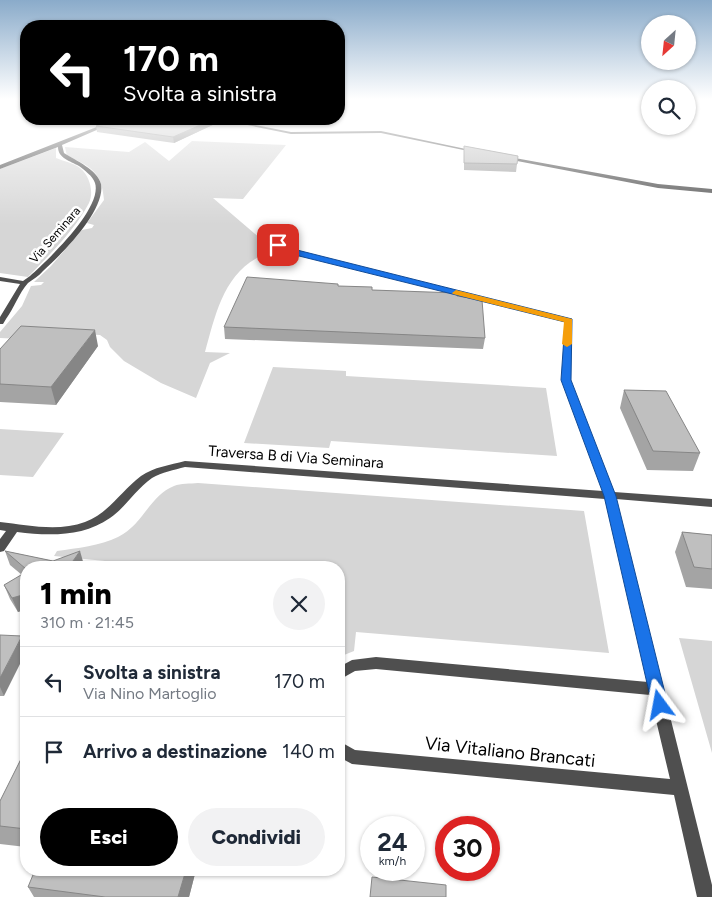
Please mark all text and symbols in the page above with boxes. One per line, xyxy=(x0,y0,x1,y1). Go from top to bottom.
north arrow xyxy=(641,15,696,70)
map controls xyxy=(641,15,696,135)
text: 170 m xyxy=(123,38,219,80)
icon: left xyxy=(40,40,105,105)
text: Svolta a sinistra xyxy=(123,80,277,107)
button: search xyxy=(641,80,696,135)
street label: Via Seminara xyxy=(27,204,83,266)
pin xyxy=(257,224,299,266)
icon: arrive xyxy=(264,231,292,259)
street label: Traversa B di Via Seminara xyxy=(208,442,384,472)
text: 1 min xyxy=(40,575,112,612)
button: close xyxy=(273,578,325,630)
text: 310 m · 21:45 xyxy=(40,613,134,632)
text: Svolta a sinistra xyxy=(83,661,221,684)
icon: left xyxy=(40,668,68,696)
text: 170 m xyxy=(274,670,325,693)
position arrow xyxy=(633,678,685,730)
text: Via Nino Martoglio xyxy=(83,684,216,703)
street label: Via Vitaliano Brancati xyxy=(424,732,596,772)
icon: arrive xyxy=(40,738,68,766)
text: Arrivo a destinazione xyxy=(83,740,267,763)
text: 140 m xyxy=(282,740,335,763)
button: Esci xyxy=(40,808,178,866)
button: Condividi xyxy=(188,808,325,866)
speed limit sign: 30 xyxy=(435,816,500,881)
text: 24 xyxy=(377,827,408,857)
text: km/h xyxy=(379,854,406,868)

